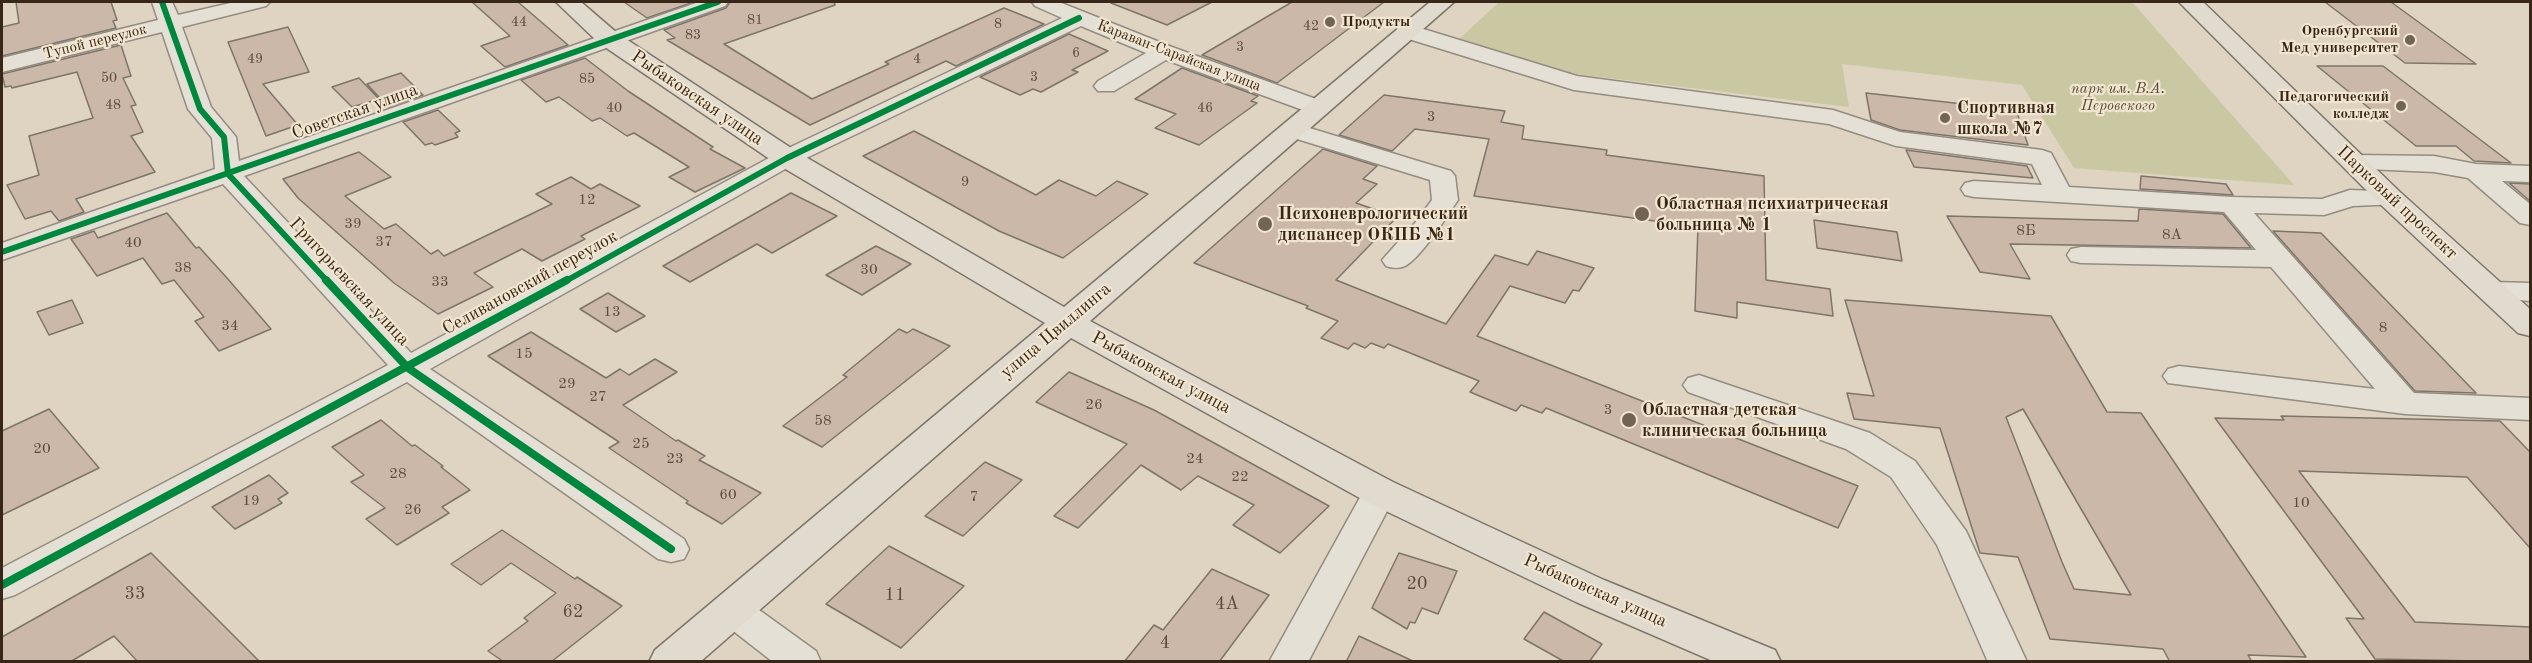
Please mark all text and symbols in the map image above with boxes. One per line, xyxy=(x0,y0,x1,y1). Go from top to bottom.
house number: 81 xyxy=(747,12,763,28)
place label: Продукты xyxy=(1342,13,1410,31)
house number: 44 xyxy=(511,14,527,30)
marker: Продукты xyxy=(1323,15,1337,29)
house number: 8 xyxy=(994,16,1002,32)
street label: Караван-Сарайская улица xyxy=(1094,16,1264,96)
house number: 42 xyxy=(1303,18,1319,34)
street label: Тупой переулок xyxy=(41,20,149,64)
place label: Оренбургский Мед университет xyxy=(2281,22,2398,57)
house number: 83 xyxy=(685,27,701,43)
marker: Оренбургский Мед университет xyxy=(2403,33,2417,47)
house number: 3 xyxy=(1236,39,1244,55)
house number: 6 xyxy=(1072,45,1080,61)
street label: Рыбаковская улица xyxy=(627,46,767,150)
house number: 49 xyxy=(247,51,263,67)
house number: 4 xyxy=(913,51,921,67)
house number: 3 xyxy=(1030,69,1038,85)
house number: 50 xyxy=(101,70,117,86)
house number: 85 xyxy=(579,71,595,87)
street label: Советская улица xyxy=(289,79,421,145)
park label: парк им. В.А. Перовского xyxy=(2071,80,2165,115)
place label: Педагогический колледж xyxy=(2278,88,2389,123)
house number: 48 xyxy=(105,97,121,113)
place label: Спортивная школа №7 xyxy=(1957,97,2055,140)
marker: Педагогический колледж xyxy=(2394,99,2408,113)
house number: 40 xyxy=(606,100,622,116)
house number: 46 xyxy=(1197,100,1213,116)
house number: 3 xyxy=(1427,108,1435,126)
marker: Спортивная школа №7 xyxy=(1938,111,1952,125)
street label: Парковый проспект xyxy=(2332,141,2462,265)
house number: 9 xyxy=(961,173,969,191)
house number: 12 xyxy=(578,191,596,209)
place label: Областная психиатрическая больница № 1 xyxy=(1656,193,1889,236)
place label: Психоневрологический диспансер ОКПБ №1 xyxy=(1278,203,1468,246)
marker: Областная психиатрическая больница № 1 xyxy=(1633,205,1651,223)
street label: Григорьевская улица xyxy=(284,213,414,351)
house number: 39 xyxy=(344,215,362,233)
marker: Психоневрологический диспансер ОКПБ №1 xyxy=(1256,215,1274,233)
house number: 8Б xyxy=(2016,222,2036,240)
street label: Селивановский переулок xyxy=(439,226,621,340)
house number: 8А xyxy=(2162,226,2182,244)
house number: 37 xyxy=(375,233,393,251)
house number: 40 xyxy=(124,234,142,252)
house number: 38 xyxy=(174,259,192,277)
house number: 30 xyxy=(860,261,878,279)
house number: 33 xyxy=(431,273,449,291)
street label: улица Цвиллинга xyxy=(996,278,1116,384)
house number: 13 xyxy=(603,303,621,321)
house number: 34 xyxy=(221,317,239,335)
house number: 8 xyxy=(2379,319,2387,337)
street label: Рыбаковская улица xyxy=(1088,327,1234,419)
house number: 15 xyxy=(515,345,533,363)
house number: 29 xyxy=(558,375,576,393)
house number: 27 xyxy=(589,388,607,406)
house number: 26 xyxy=(1085,396,1103,414)
place label: Областная детская клиническая больница xyxy=(1642,399,1827,442)
house number: 3 xyxy=(1604,401,1612,419)
marker: Областная детская клиническая больница xyxy=(1620,411,1638,429)
house number: 58 xyxy=(814,412,832,430)
house number: 25 xyxy=(632,435,650,453)
house number: 20 xyxy=(33,440,51,458)
house number: 23 xyxy=(666,450,684,468)
house number: 24 xyxy=(1186,450,1204,468)
house number: 28 xyxy=(389,465,407,483)
house number: 22 xyxy=(1231,468,1249,486)
house number: 60 xyxy=(719,486,737,504)
house number: 7 xyxy=(970,488,978,506)
house number: 19 xyxy=(242,492,260,510)
house number: 10 xyxy=(2292,494,2310,512)
house number: 26 xyxy=(404,501,422,519)
street label: Рыбаковская улица xyxy=(1520,550,1670,632)
house number: 20 xyxy=(1407,573,1427,595)
house number: 33 xyxy=(125,583,145,605)
house number: 11 xyxy=(885,584,905,606)
house number: 4А xyxy=(1215,593,1239,615)
house number: 62 xyxy=(563,601,583,623)
house number: 4 xyxy=(1160,632,1170,654)

